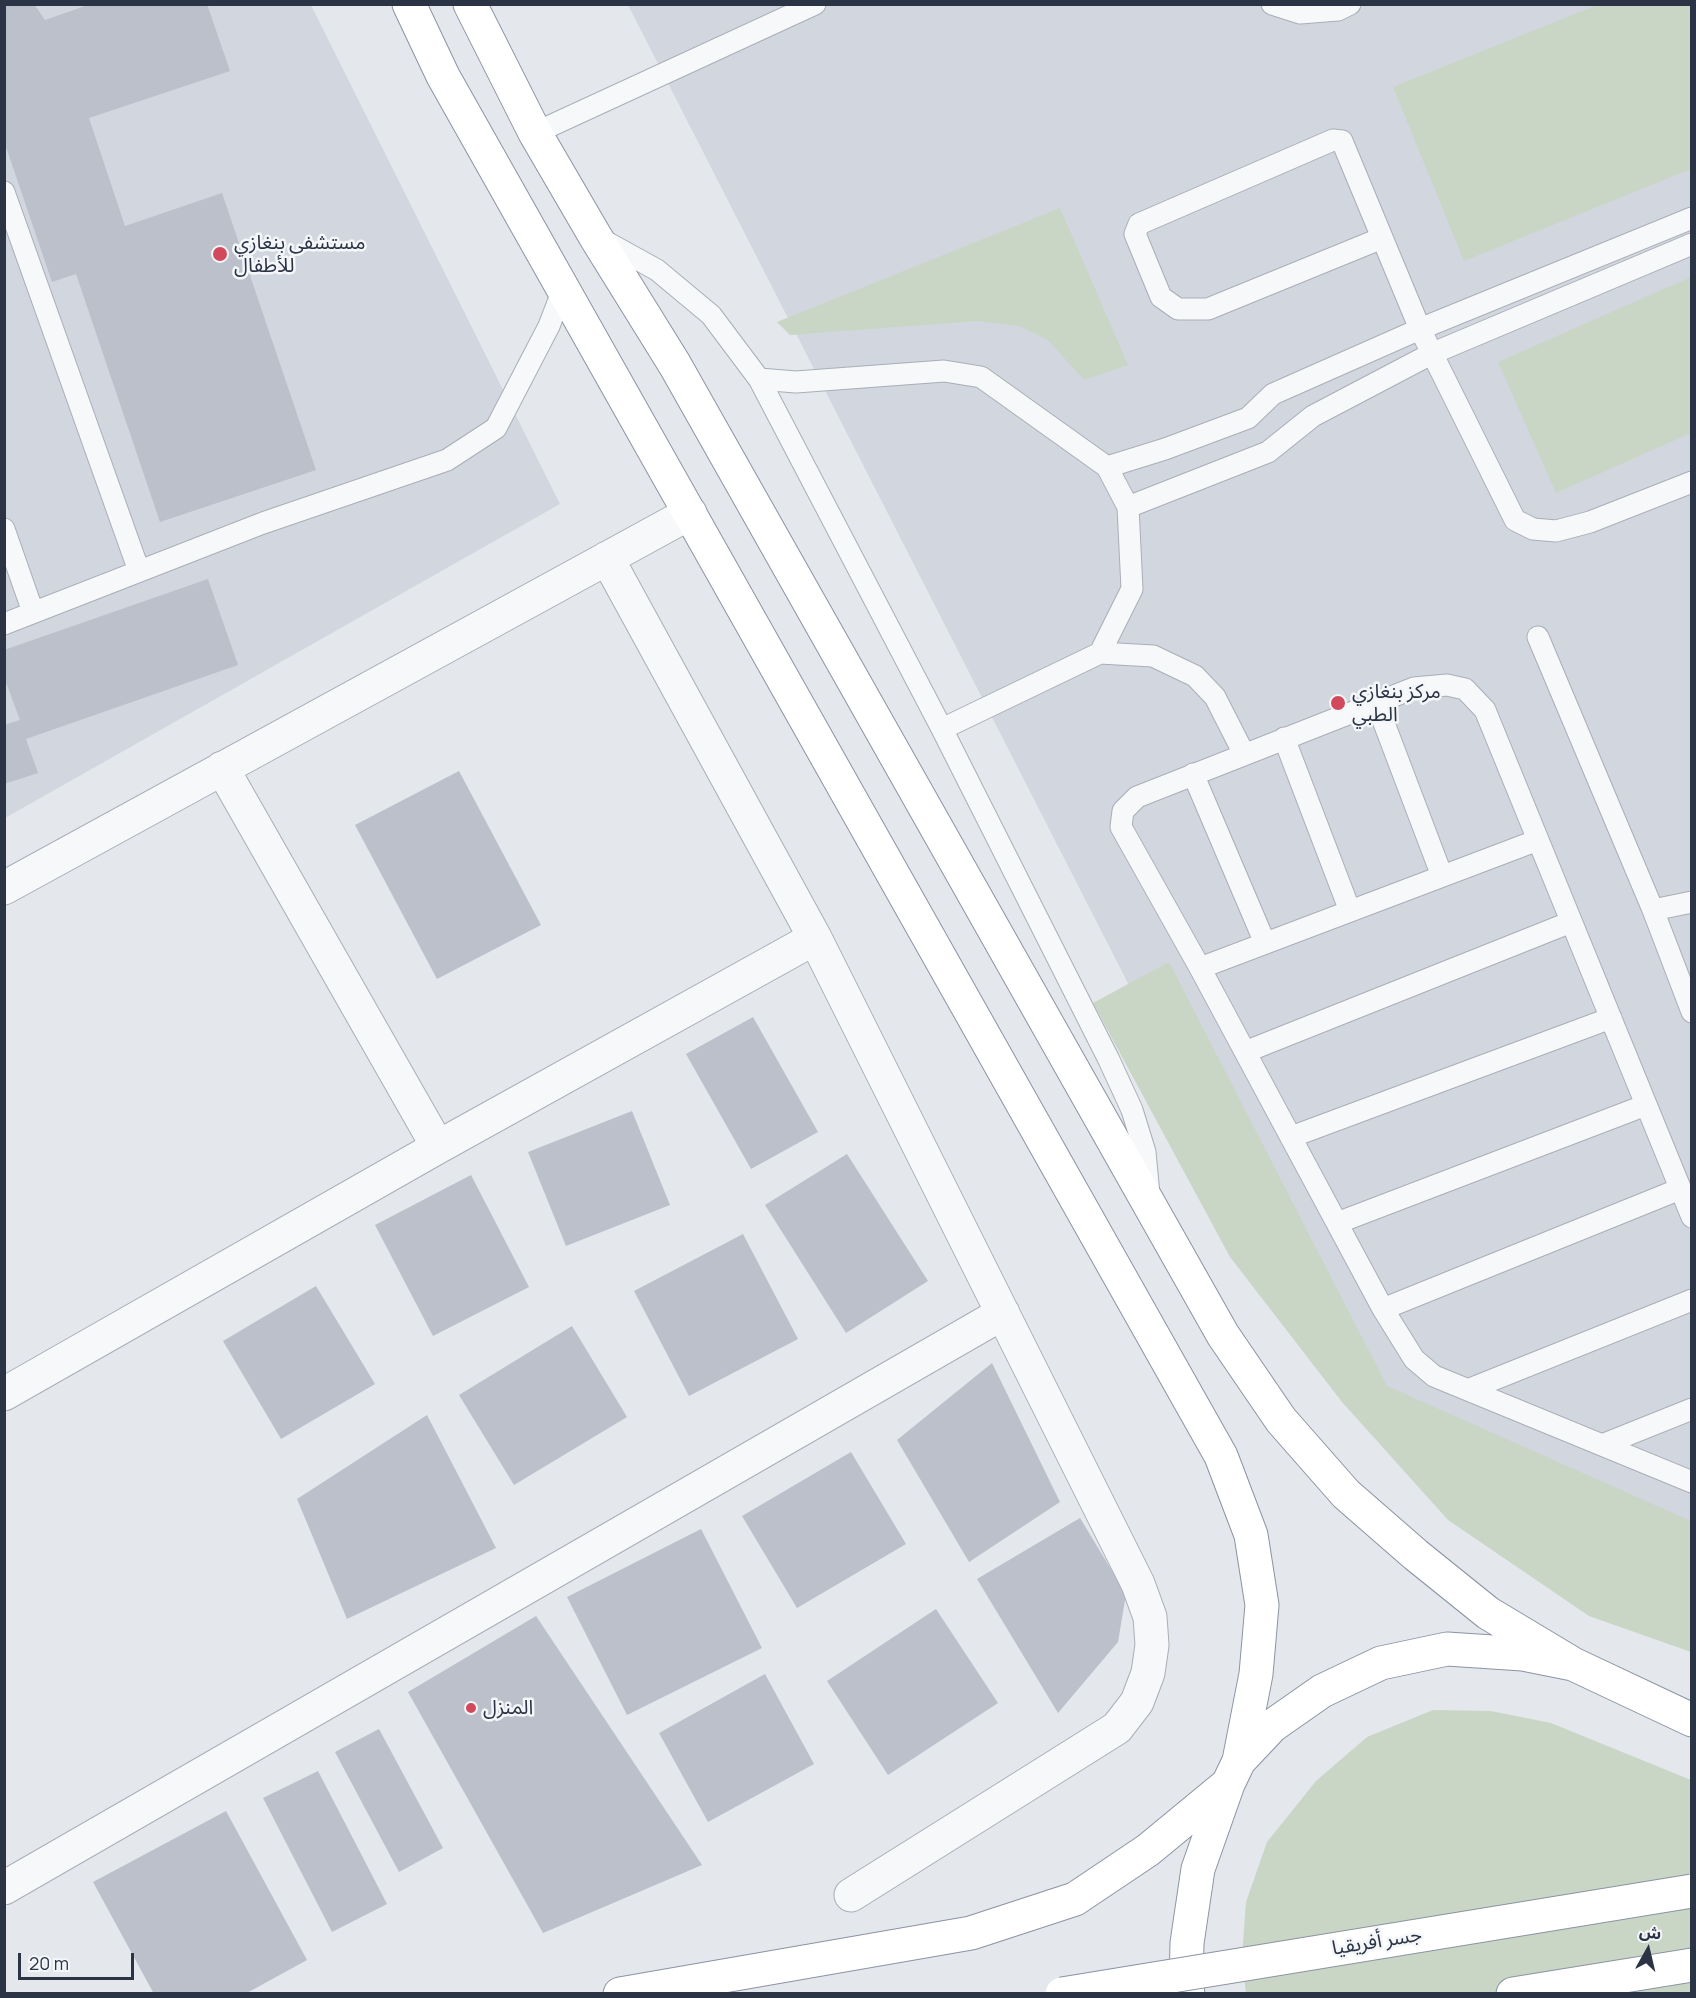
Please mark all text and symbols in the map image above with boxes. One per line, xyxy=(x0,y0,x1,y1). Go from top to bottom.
place label: مستشفى بنغازي للأطفال xyxy=(234,231,366,278)
marker: مستشفى بنغازي للأطفال xyxy=(211,245,229,263)
place label: مركز بنغازي الطبي xyxy=(1352,680,1441,727)
marker: مركز بنغازي الطبي xyxy=(1329,694,1347,712)
place label: المنزل xyxy=(483,1696,533,1720)
marker: المنزل xyxy=(464,1701,478,1715)
north arrow xyxy=(1618,1920,1678,1980)
text: ش xyxy=(1638,1920,1663,1945)
street label: جسر أفريقيا xyxy=(1330,1923,1424,1961)
scale bar xyxy=(21,1941,136,1979)
text: 20 m xyxy=(29,1951,69,1975)

